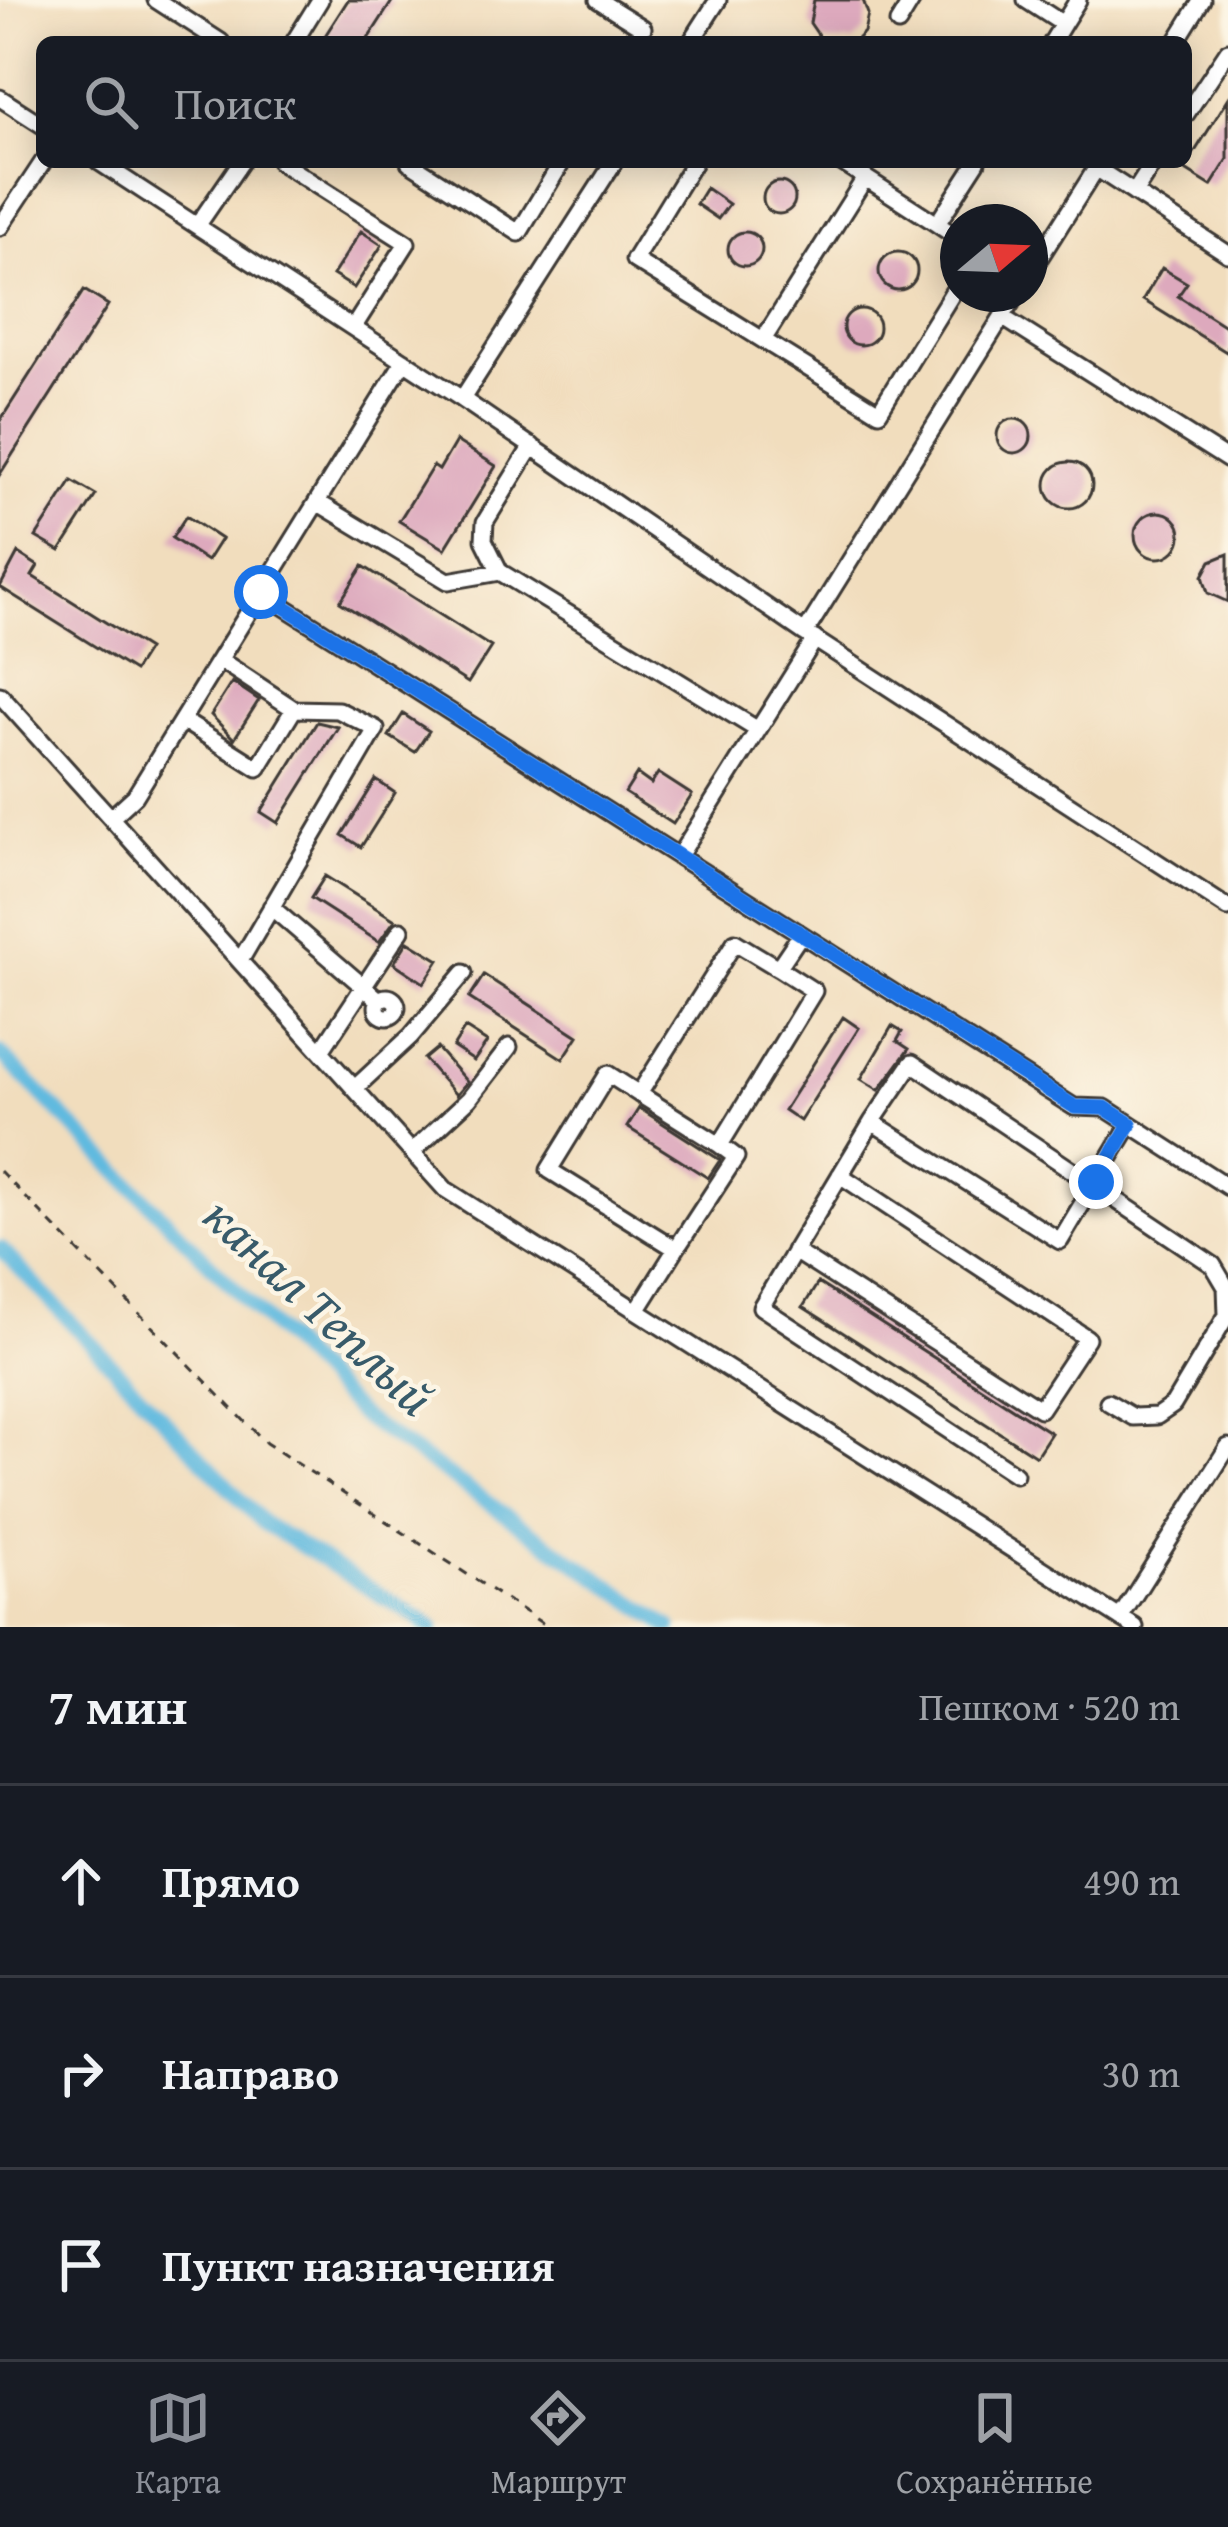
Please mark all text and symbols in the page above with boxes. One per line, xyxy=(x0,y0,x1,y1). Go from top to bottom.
search box xyxy=(36,36,1192,168)
icon: search xyxy=(78,69,144,135)
text: Поиск xyxy=(174,70,296,135)
north arrow xyxy=(940,204,1048,312)
route start xyxy=(234,565,288,619)
route end xyxy=(1069,1155,1123,1209)
water label: канал Теплый xyxy=(188,1179,452,1433)
text: 7 мин xyxy=(48,1668,187,1743)
text: Пешком · 520 m xyxy=(918,1677,1180,1734)
icon: ahead xyxy=(48,1848,114,1914)
text: Прямо xyxy=(162,1848,300,1913)
text: 490 m xyxy=(1083,1852,1180,1909)
icon: right xyxy=(48,2040,114,2106)
text: Направо xyxy=(162,2040,339,2105)
text: 30 m xyxy=(1102,2044,1180,2101)
icon: arrive xyxy=(48,2232,114,2298)
text: Пункт назначения xyxy=(162,2232,555,2297)
tab: Карта xyxy=(135,2385,221,2505)
tab: Маршрут xyxy=(491,2385,626,2505)
tab: Сохранённые xyxy=(896,2385,1093,2505)

